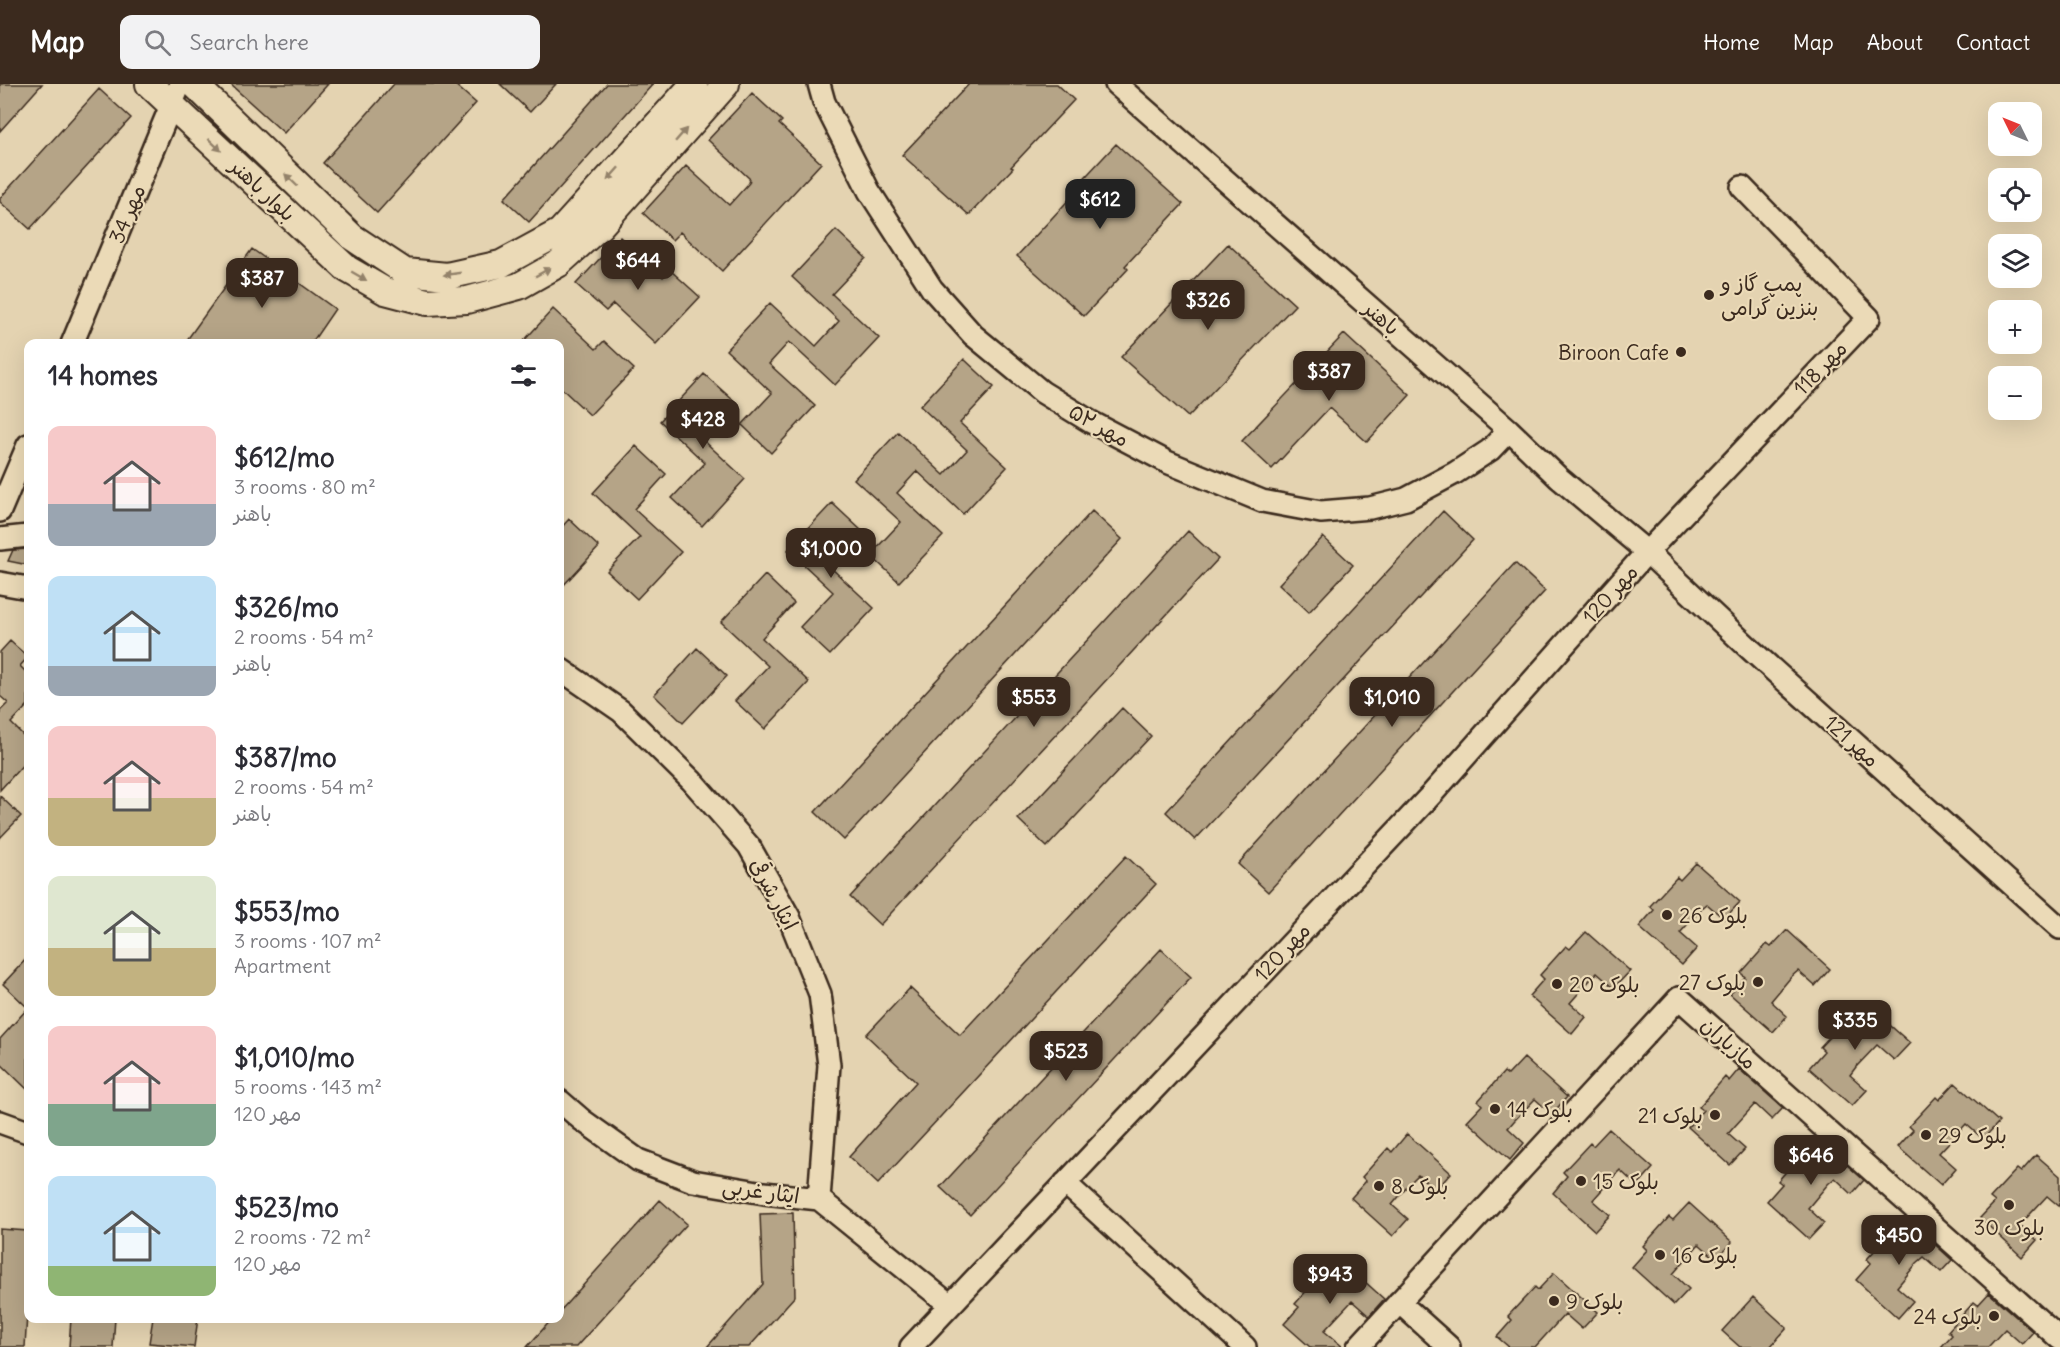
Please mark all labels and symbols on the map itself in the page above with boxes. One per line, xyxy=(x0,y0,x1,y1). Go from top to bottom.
north arrow xyxy=(1988,102,2042,156)
one-way arrow xyxy=(674,128,687,143)
one-way arrow xyxy=(208,138,223,152)
street label: بلوار باهنر xyxy=(223,152,301,227)
one-way arrow xyxy=(606,167,620,181)
one-way arrow xyxy=(284,173,298,187)
pin: $612 xyxy=(1064,179,1136,230)
street label: مهر 34 xyxy=(103,181,151,247)
pin: $644 xyxy=(602,240,674,291)
pin: $387 xyxy=(226,258,298,309)
one-way arrow xyxy=(535,267,552,277)
one-way arrow xyxy=(443,269,462,278)
place label: پمپ گاز و بنزین گرامی xyxy=(1719,270,1818,322)
one-way arrow xyxy=(351,271,368,281)
pin: $326 xyxy=(1172,280,1244,331)
marker: پمپ گاز و بنزین گرامی xyxy=(1702,288,1716,302)
street label: باهنر xyxy=(1357,294,1406,341)
street label: مهر 118 xyxy=(1787,335,1853,401)
place label: Biroon Cafe xyxy=(1558,339,1669,366)
marker: Biroon Cafe xyxy=(1674,345,1688,359)
pin: $387 xyxy=(1293,351,1365,402)
street label: مهر ۵۲ xyxy=(1064,397,1134,453)
pin: $428 xyxy=(667,399,739,450)
pin: $1,000 xyxy=(782,528,880,579)
street label: مهر 120 xyxy=(1576,559,1644,629)
pin: $553 xyxy=(998,677,1070,728)
pin: $1,010 xyxy=(1343,677,1441,728)
street label: مهر 121 xyxy=(1819,709,1885,773)
street label: ایثار شرقی xyxy=(744,853,804,935)
place label: بلوک 26 xyxy=(1679,902,1748,930)
marker: بلوک 26 xyxy=(1660,908,1674,922)
street label: مهر 120 xyxy=(1248,917,1316,987)
place label: بلوک 27 xyxy=(1679,969,1746,997)
place label: بلوک 20 xyxy=(1569,971,1640,999)
marker: بلوک 27 xyxy=(1751,975,1765,989)
marker: بلوک 20 xyxy=(1550,977,1564,991)
pin: $335 xyxy=(1819,1000,1891,1051)
street label: مازیاران xyxy=(1695,1011,1763,1075)
pin: $523 xyxy=(1030,1031,1102,1082)
place label: بلوک 14 xyxy=(1507,1096,1573,1124)
marker: بلوک 14 xyxy=(1488,1102,1502,1116)
place label: بلوک 21 xyxy=(1638,1102,1703,1130)
marker: بلوک 21 xyxy=(1708,1108,1722,1122)
place label: بلوک 29 xyxy=(1938,1122,2007,1150)
marker: بلوک 29 xyxy=(1919,1128,1933,1142)
pin: $646 xyxy=(1775,1135,1847,1186)
place label: بلوک 15 xyxy=(1593,1168,1659,1196)
street label: ایثار غربی xyxy=(721,1172,801,1211)
place label: بلوک 8 xyxy=(1391,1173,1448,1201)
marker: بلوک 15 xyxy=(1574,1174,1588,1188)
marker: بلوک 8 xyxy=(1372,1179,1386,1193)
marker: بلوک 30 xyxy=(2002,1198,2016,1212)
place label: بلوک 30 xyxy=(1973,1214,2045,1242)
pin: $450 xyxy=(1863,1215,1935,1266)
place label: بلوک 16 xyxy=(1672,1242,1738,1270)
marker: بلوک 16 xyxy=(1653,1248,1667,1262)
pin: $943 xyxy=(1294,1254,1366,1305)
place label: بلوک 9 xyxy=(1566,1288,1623,1316)
marker: بلوک 9 xyxy=(1547,1294,1561,1308)
place label: بلوک 24 xyxy=(1913,1303,1982,1331)
marker: بلوک 24 xyxy=(1987,1309,2001,1323)

